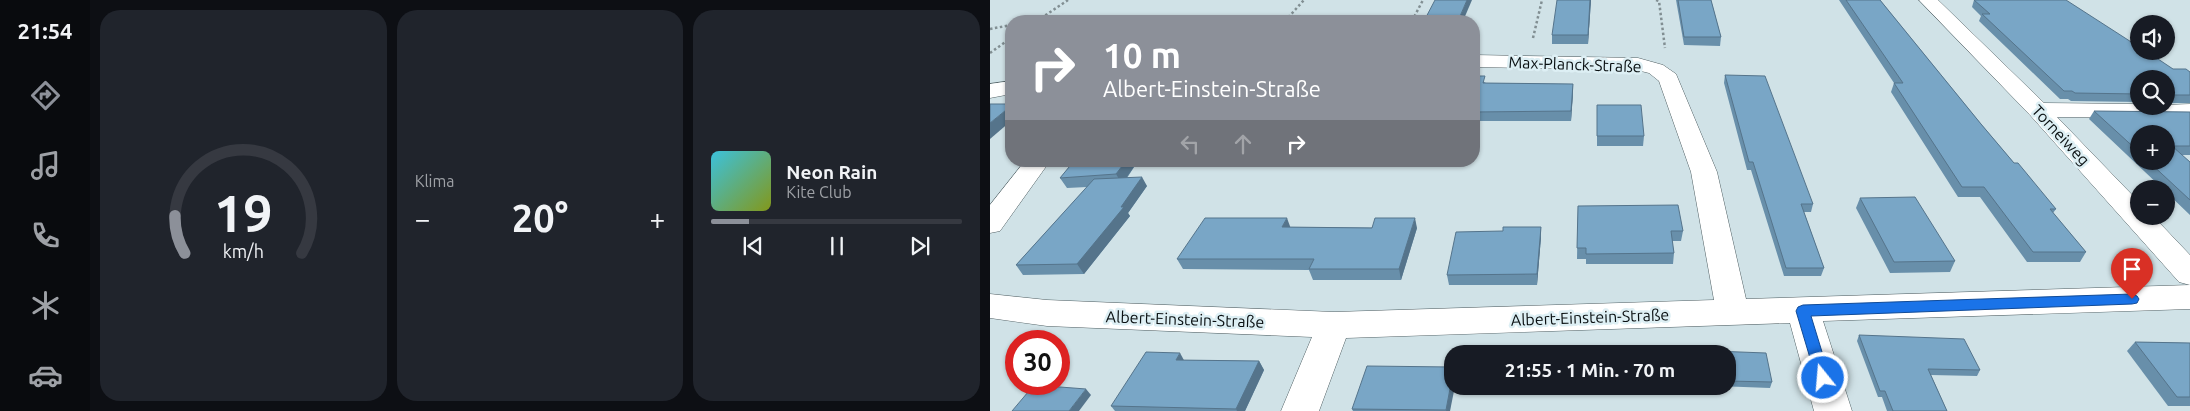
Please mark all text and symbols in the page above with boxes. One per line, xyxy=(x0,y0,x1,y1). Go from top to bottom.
map controls xyxy=(2130,15,2175,225)
button: sound xyxy=(2130,15,2175,60)
text: 21:54 xyxy=(17,18,73,43)
icon: right xyxy=(1020,35,1085,100)
text: 10 m xyxy=(1103,35,1181,75)
street label: Max-Planck-Straße xyxy=(1508,53,1642,75)
button: search xyxy=(2130,70,2175,115)
text: Albert-Einstein-Straße xyxy=(1103,76,1321,101)
icon: directions xyxy=(28,78,63,113)
street label: Torneiweg xyxy=(2029,101,2093,169)
button: + xyxy=(2130,125,2175,170)
icon: left xyxy=(1176,130,1204,158)
icon: ahead xyxy=(1229,130,1257,158)
icon: right xyxy=(1282,130,1310,158)
icon: music xyxy=(28,148,63,183)
text: Neon Rain xyxy=(786,161,877,183)
text: Klima xyxy=(415,172,455,190)
button: − xyxy=(2130,180,2175,225)
text: Kite Club xyxy=(786,183,852,201)
text: 19 xyxy=(214,184,273,242)
text: 20° xyxy=(512,197,568,239)
text: − xyxy=(415,203,430,234)
text: + xyxy=(650,203,665,234)
icon: phone xyxy=(28,218,63,253)
icon: previous xyxy=(739,232,767,260)
icon: pause xyxy=(823,232,851,260)
icon: next xyxy=(906,232,934,260)
text: km/h xyxy=(223,241,264,261)
pin xyxy=(2111,248,2153,299)
icon: arrive xyxy=(2118,255,2146,283)
icon: climate xyxy=(28,288,63,323)
street label: Albert-Einstein-Straße xyxy=(1511,305,1669,329)
street label: Albert-Einstein-Straße xyxy=(1106,307,1264,331)
speed limit sign: 30 xyxy=(1005,330,1070,395)
position arrow xyxy=(1796,351,1848,403)
icon: car xyxy=(28,358,63,393)
text: 21:55 · 1 Min. · 70 m xyxy=(1505,359,1675,381)

